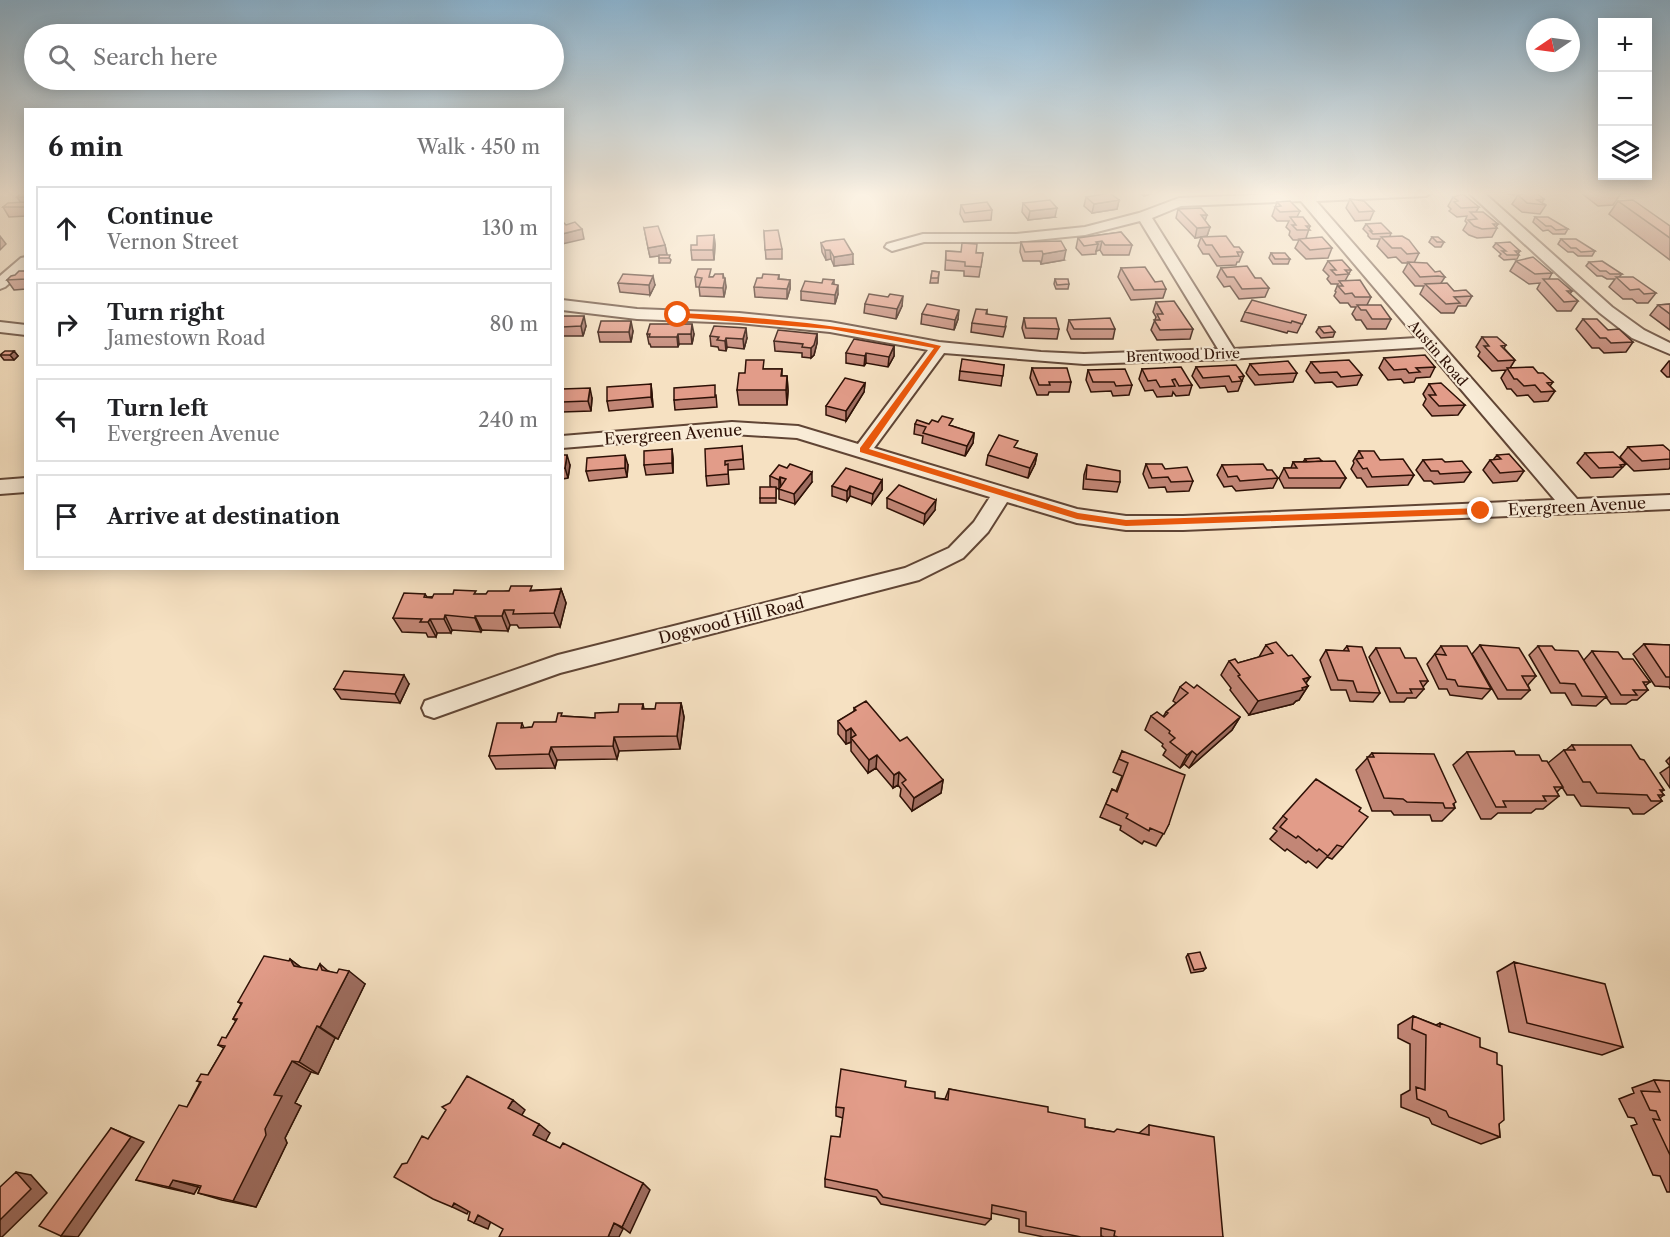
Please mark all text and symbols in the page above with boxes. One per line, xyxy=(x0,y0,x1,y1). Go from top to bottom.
north arrow xyxy=(1526,18,1580,72)
map controls xyxy=(1598,18,1652,180)
button: + xyxy=(1598,18,1652,72)
search box xyxy=(24,24,564,90)
icon: search xyxy=(45,41,78,74)
text: Search here xyxy=(93,44,218,71)
button: − xyxy=(1598,72,1652,126)
button: layers xyxy=(1598,126,1652,180)
text: 6 min xyxy=(48,131,123,163)
text: Walk · 450 m xyxy=(417,135,540,159)
text: Continue xyxy=(107,203,213,230)
icon: ahead xyxy=(50,212,83,245)
text: 130 m xyxy=(482,216,538,240)
text: Vernon Street xyxy=(107,230,239,254)
text: Turn right xyxy=(107,299,225,326)
route start xyxy=(664,301,690,327)
icon: right xyxy=(50,308,83,341)
text: 80 m xyxy=(490,312,538,336)
street label: Austin Road xyxy=(1404,316,1472,390)
text: Jamestown Road xyxy=(107,326,265,350)
street label: Brentwood Drive xyxy=(1126,344,1240,366)
text: Turn left xyxy=(107,395,208,422)
icon: left xyxy=(50,404,83,437)
text: 240 m xyxy=(478,408,538,432)
street label: Evergreen Avenue xyxy=(603,419,743,449)
text: Evergreen Avenue xyxy=(107,422,280,446)
street label: Evergreen Avenue xyxy=(1507,492,1647,520)
route end xyxy=(1467,497,1493,523)
icon: arrive xyxy=(50,500,83,533)
text: Arrive at destination xyxy=(107,503,340,530)
street label: Dogwood Hill Road xyxy=(656,592,806,648)

